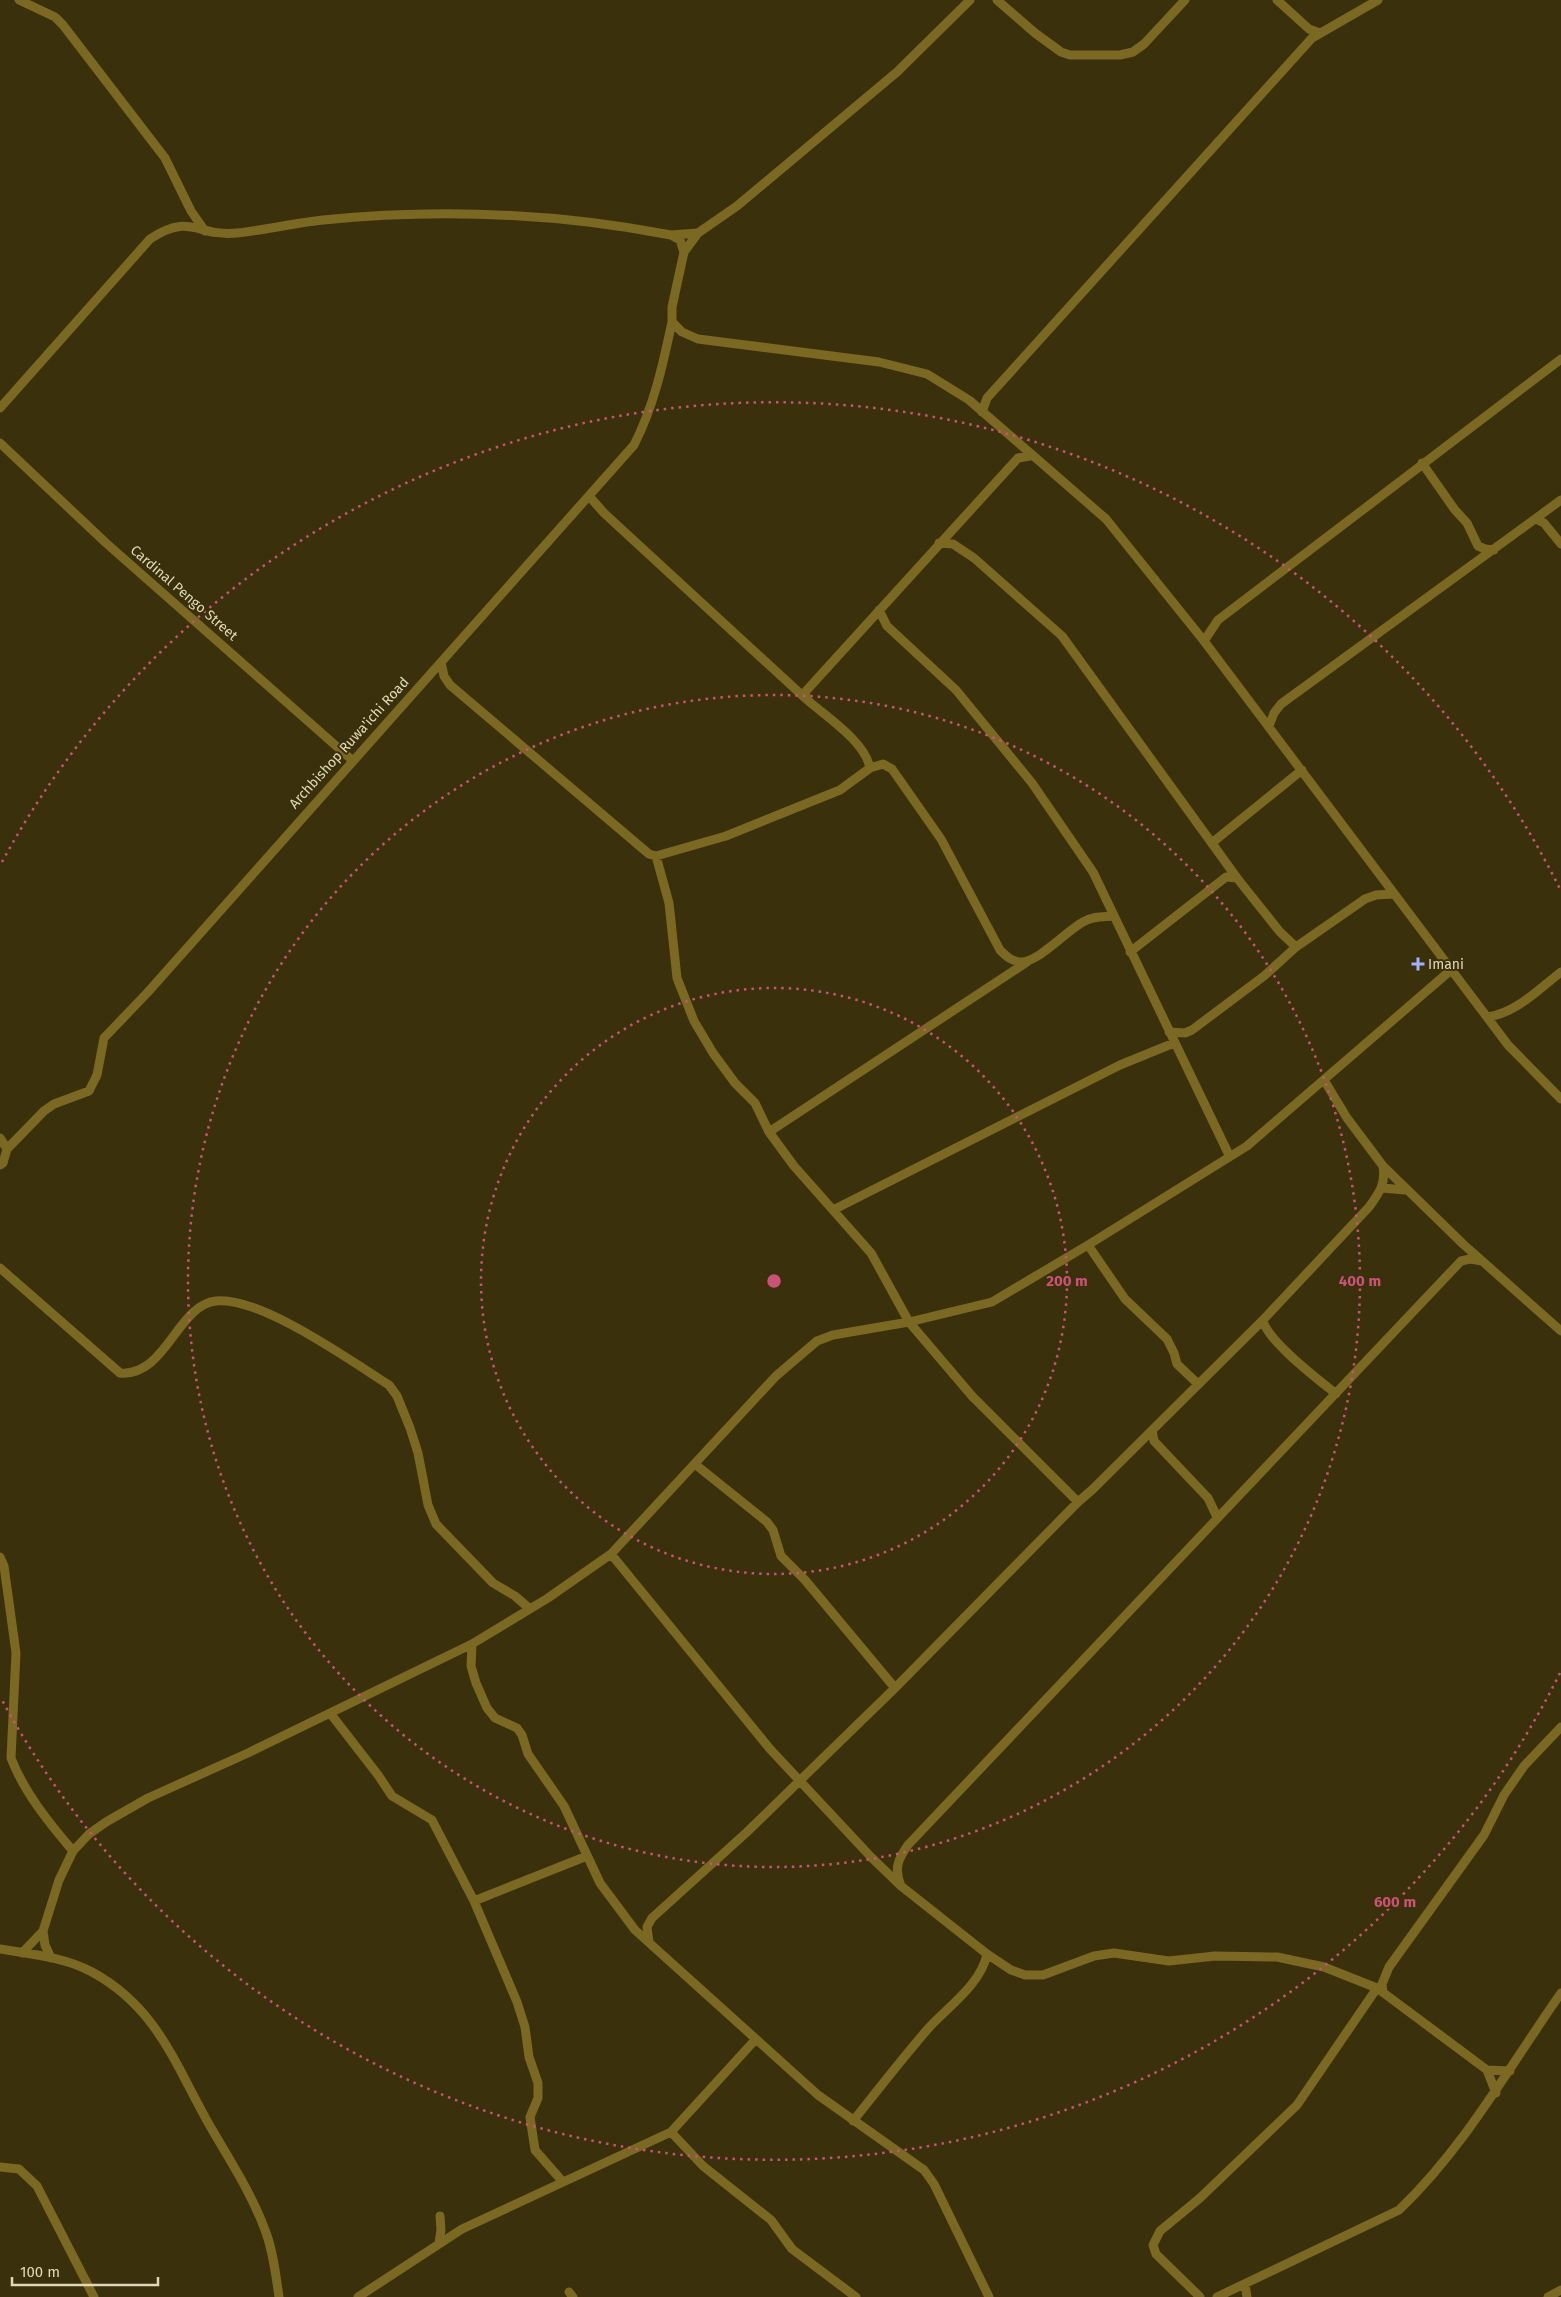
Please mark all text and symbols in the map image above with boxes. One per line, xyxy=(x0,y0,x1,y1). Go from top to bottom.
street label: Cardinal Pengo Street xyxy=(127,542,242,645)
street label: Archbishop Ruwa'ichi Road xyxy=(285,674,413,812)
place label: Imani xyxy=(1428,956,1464,973)
marker: Imani xyxy=(1412,958,1424,970)
centre of rings xyxy=(765,1272,783,1290)
text: 200 m xyxy=(1046,1272,1088,1290)
text: 400 m xyxy=(1339,1272,1381,1290)
text: 600 m xyxy=(1374,1893,1416,1911)
scale bar xyxy=(12,2254,159,2286)
text: 100 m xyxy=(20,2263,60,2281)

